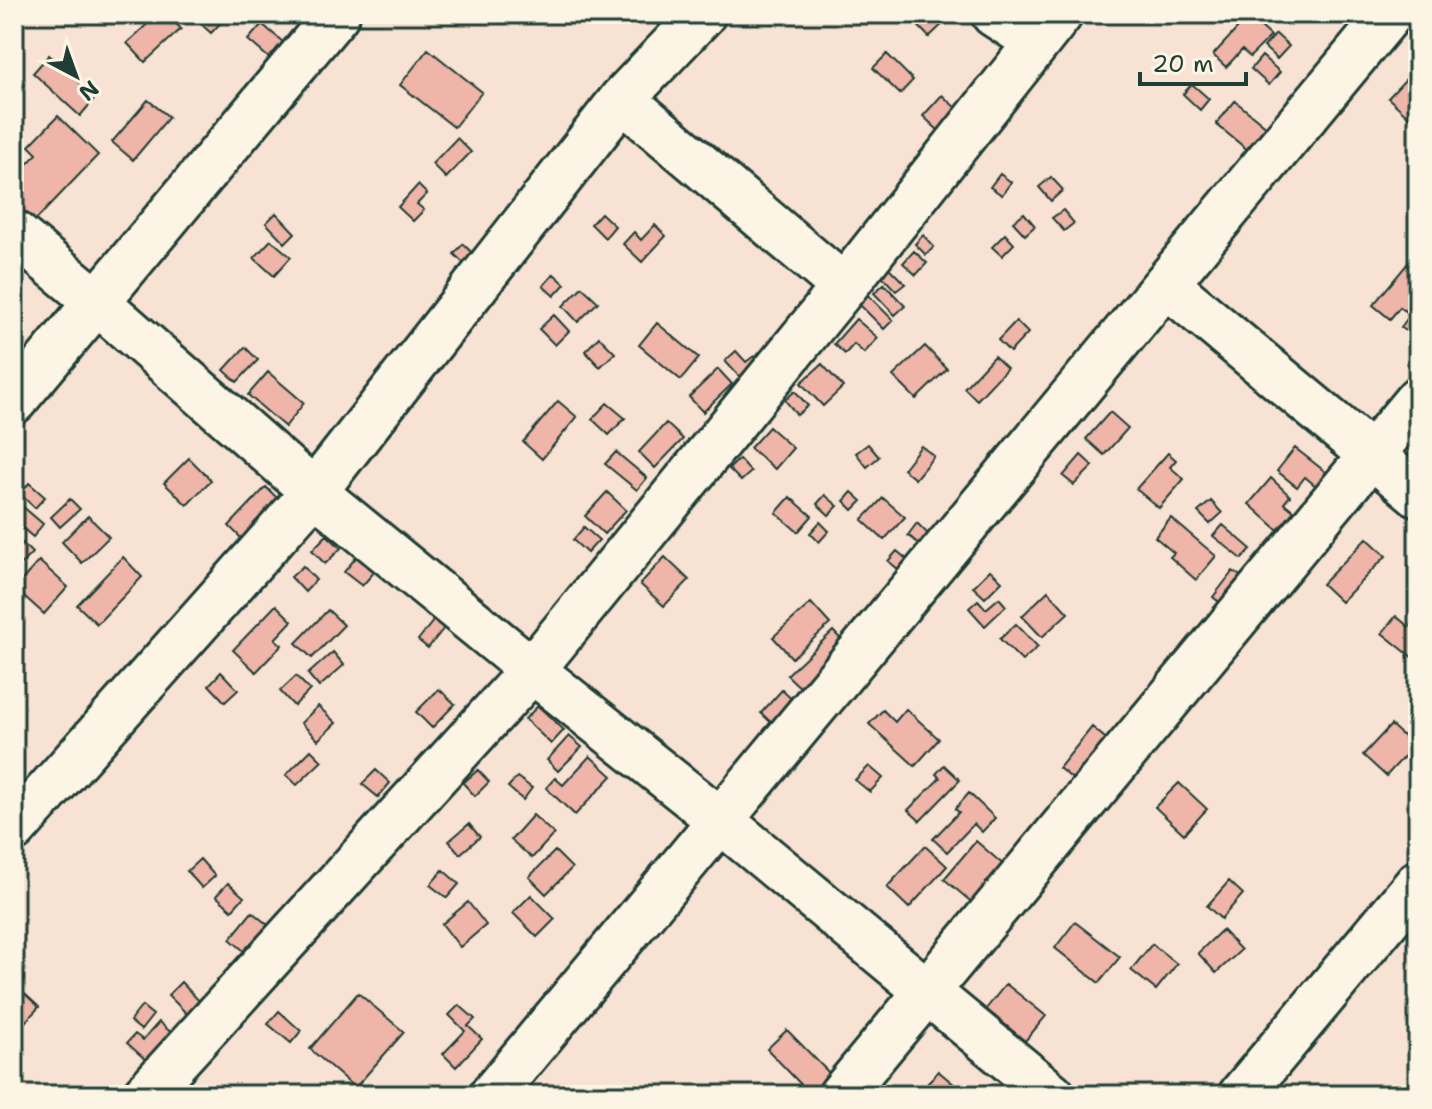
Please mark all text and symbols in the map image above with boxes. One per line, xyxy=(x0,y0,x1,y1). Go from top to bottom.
north arrow xyxy=(36,36,116,116)
scale bar xyxy=(1140,36,1246,86)
text: 20 m xyxy=(1152,48,1214,80)
text: N xyxy=(73,74,105,107)

